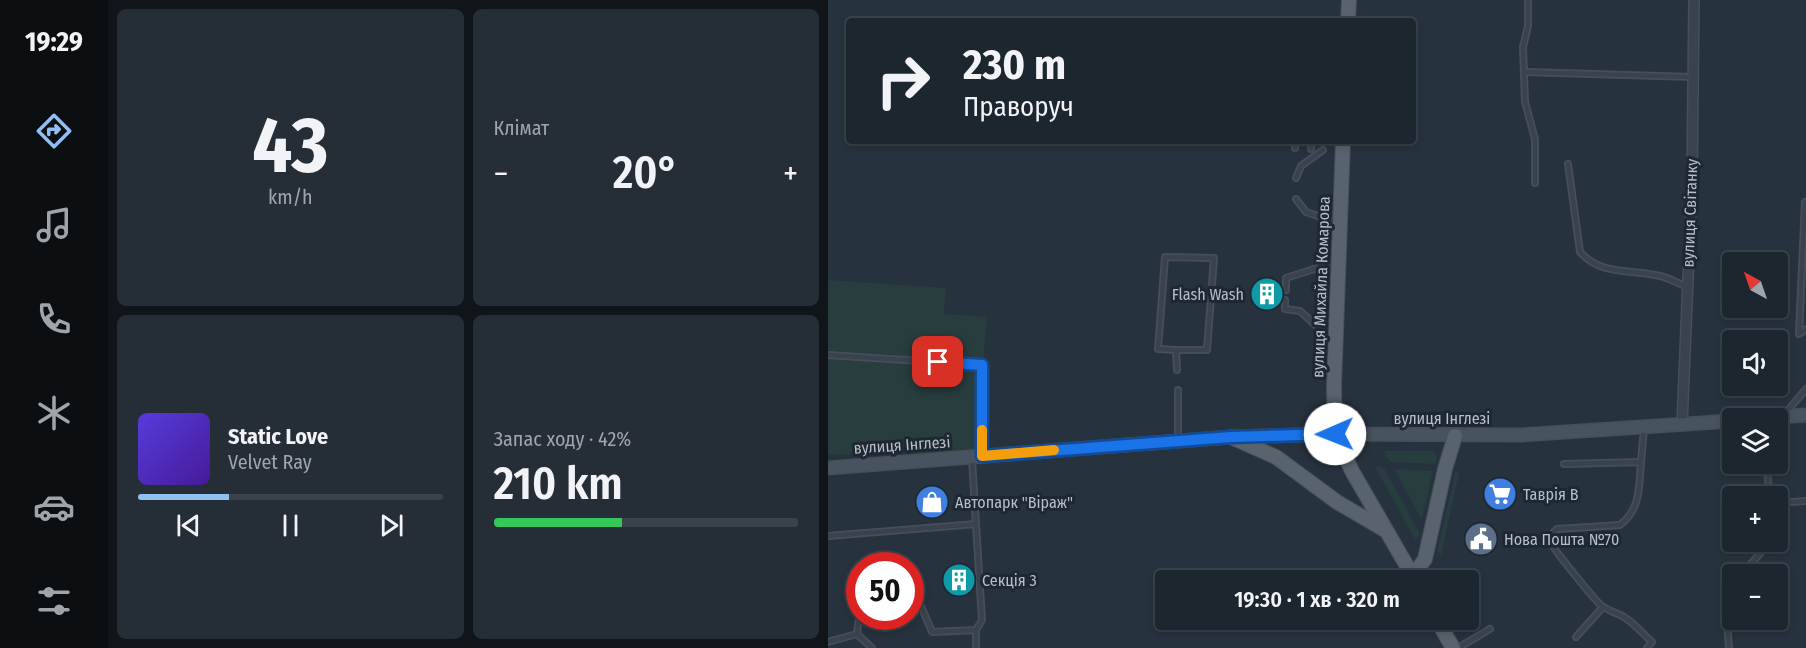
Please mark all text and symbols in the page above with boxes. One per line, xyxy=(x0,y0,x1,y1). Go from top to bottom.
text: 19:29 xyxy=(25,26,83,58)
text: 230 m xyxy=(963,40,1066,90)
icon: right xyxy=(864,42,942,120)
text: Праворуч xyxy=(963,91,1074,123)
text: 43 xyxy=(252,99,328,193)
icon: directions xyxy=(33,110,75,152)
text: Клімат xyxy=(494,116,549,140)
text: 20° xyxy=(613,146,679,200)
text: − xyxy=(494,154,508,194)
text: + xyxy=(783,154,798,194)
street label: вулиця Світанку xyxy=(1679,158,1701,268)
text: km/h xyxy=(268,185,313,209)
street label: вулиця Михайла Комарова xyxy=(1308,196,1334,378)
icon: music xyxy=(33,204,75,246)
north arrow xyxy=(1722,252,1788,318)
map controls xyxy=(1722,252,1788,630)
building icon: Flash Wash xyxy=(1249,276,1285,312)
place label: Flash Wash xyxy=(1172,285,1244,304)
icon: phone xyxy=(33,298,75,340)
button: sound xyxy=(1722,330,1788,396)
pin xyxy=(912,336,963,387)
icon: arrive xyxy=(921,345,954,378)
icon: climate xyxy=(33,392,75,434)
position arrow xyxy=(1303,402,1367,466)
button: layers xyxy=(1722,408,1788,474)
street label: вулиця Інглезі xyxy=(1394,409,1490,428)
text: Static Love xyxy=(228,423,328,450)
text: Запас ходу · 42% xyxy=(494,427,631,451)
street label: вулиця Інглезі xyxy=(853,432,951,458)
text: Velvet Ray xyxy=(228,450,312,474)
text: 210 km xyxy=(494,457,623,511)
supermarket icon: Таврія В xyxy=(1482,476,1518,512)
shop icon: Автопарк "Віраж" xyxy=(914,484,950,520)
place label: Таврія В xyxy=(1523,485,1579,504)
icon: car xyxy=(33,486,75,528)
button: + xyxy=(1722,486,1788,552)
place label: Автопарк "Віраж" xyxy=(955,493,1073,512)
icon: previous xyxy=(172,509,205,542)
icon: pause xyxy=(274,509,307,542)
icon: next xyxy=(375,509,408,542)
public building icon: Нова Пошта №70 xyxy=(1463,521,1499,557)
place label: Нова Пошта №70 xyxy=(1504,530,1619,549)
speed limit sign: 50 xyxy=(846,552,924,630)
building icon: Секція 3 xyxy=(941,562,977,598)
button: − xyxy=(1722,564,1788,630)
place label: Секція 3 xyxy=(982,571,1037,590)
icon: filters xyxy=(33,580,75,622)
text: 19:30 · 1 хв · 320 m xyxy=(1234,586,1400,613)

